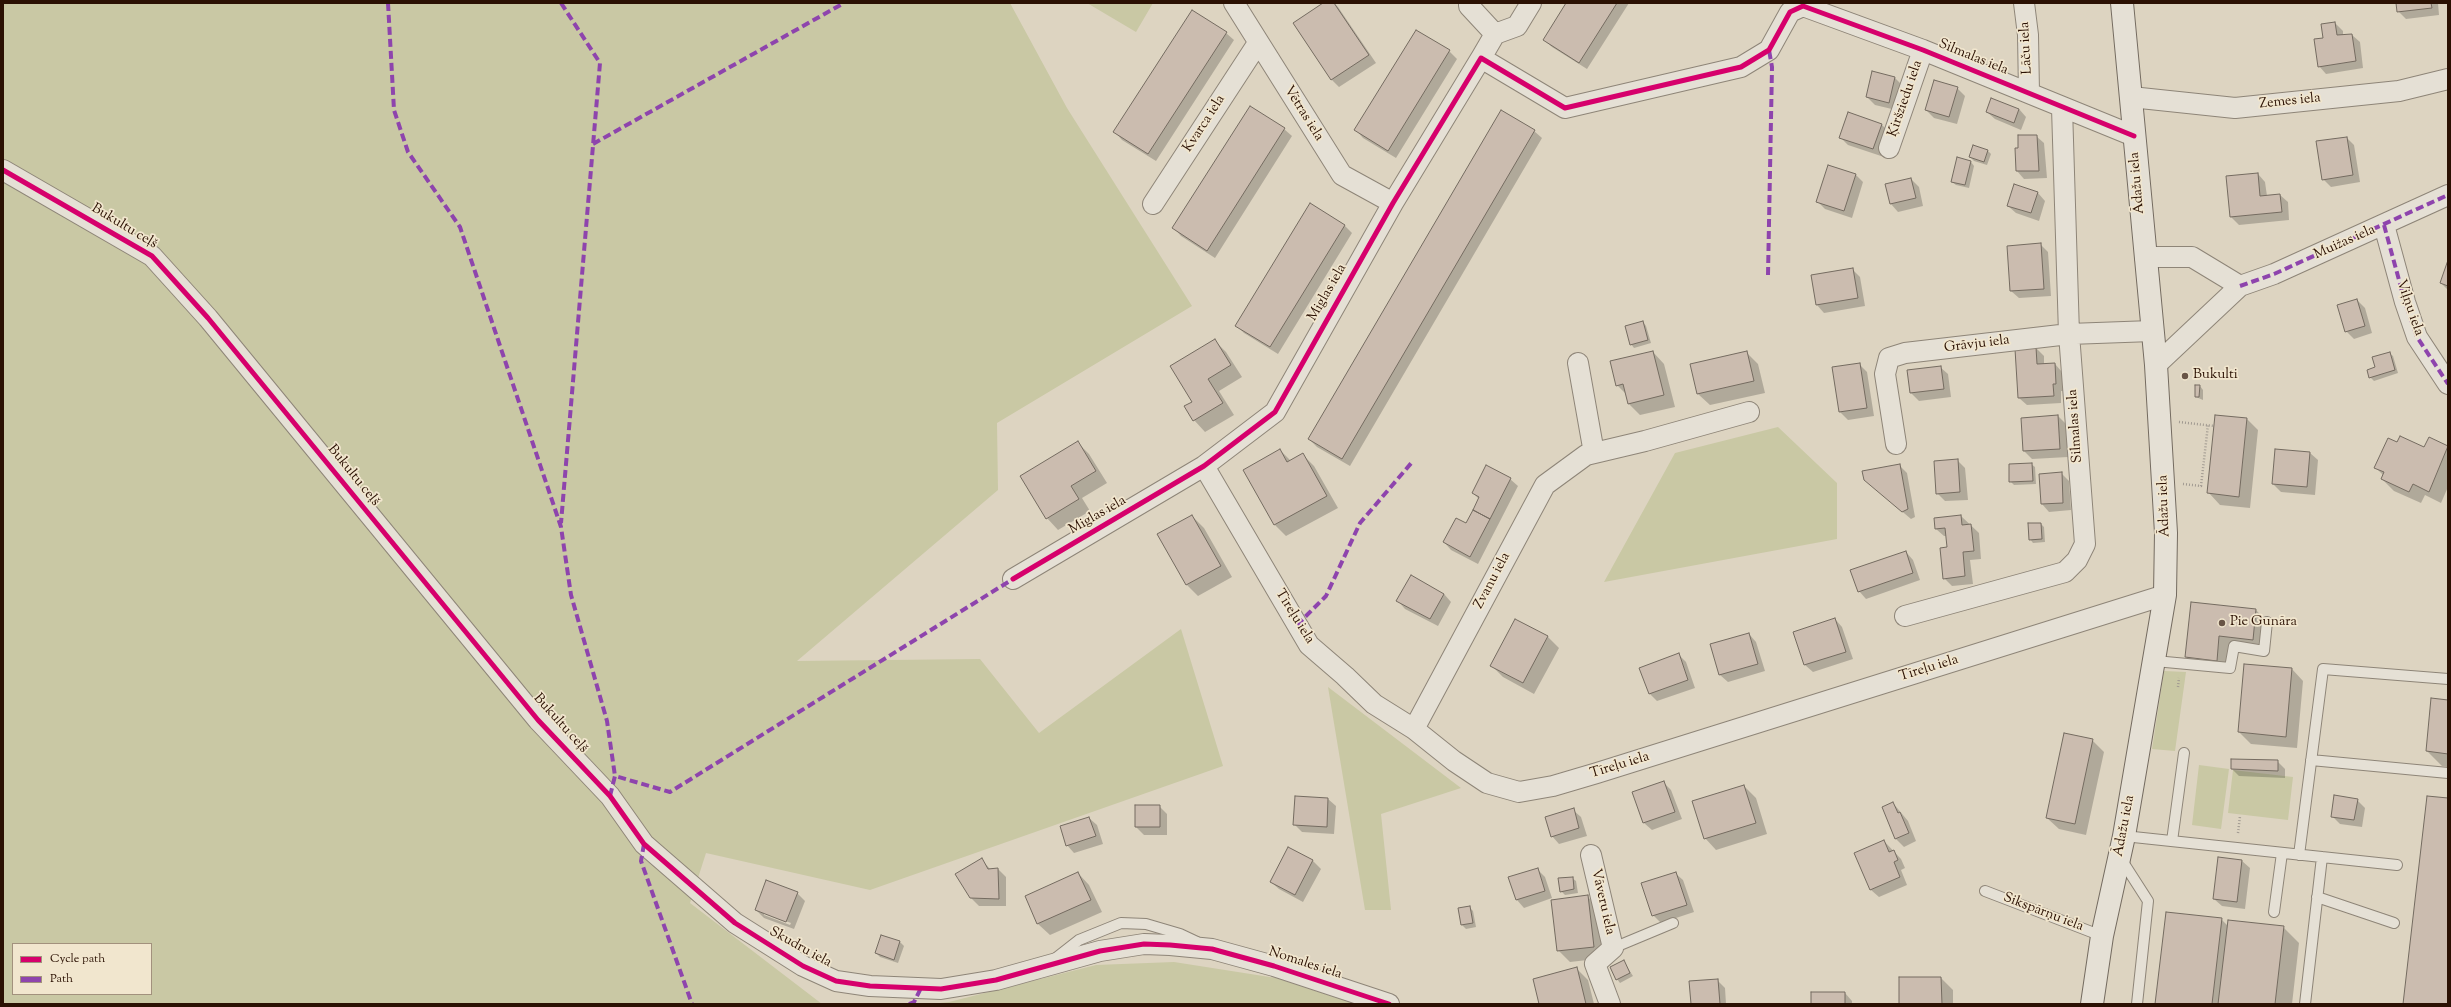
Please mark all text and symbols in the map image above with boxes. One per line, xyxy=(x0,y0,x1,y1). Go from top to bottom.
street label: Lāču iela xyxy=(2017,21,2037,75)
street label: Silmalas iela xyxy=(1936,36,2010,80)
street label: Ķiršziedu iela xyxy=(1885,58,1927,140)
street label: Vētras iela xyxy=(1279,83,1327,145)
street label: Zemes iela xyxy=(2259,90,2321,114)
street label: Kvarca iela xyxy=(1180,92,1230,156)
street label: Ādažu iela xyxy=(2127,151,2149,215)
street label: Bukultu ceļš xyxy=(88,201,160,253)
street label: Muižas iela xyxy=(2312,222,2378,264)
street label: Miglas iela xyxy=(1305,261,1351,325)
street label: Viļņu iela xyxy=(2392,278,2426,338)
street label: Grāvju iela xyxy=(1943,333,2011,357)
place label: Bukulti xyxy=(2193,368,2238,384)
marker: Bukulti xyxy=(2180,371,2190,381)
street label: Silmalas iela xyxy=(2065,389,2087,463)
street label: Bukultu ceļš xyxy=(323,442,383,510)
street label: Ādažu iela xyxy=(2156,475,2174,537)
street label: Miglas iela xyxy=(1066,493,1130,539)
street label: Zvanu iela xyxy=(1471,550,1515,612)
street label: Tīreļu iela xyxy=(1271,587,1317,647)
place label: Pie Gunāra xyxy=(2230,615,2297,631)
marker: Pie Gunāra xyxy=(2217,618,2227,628)
street label: Tīreļu iela xyxy=(1897,652,1961,686)
street label: Bukultu ceļš xyxy=(529,691,591,757)
street label: Tīreļu iela xyxy=(1588,749,1652,783)
street label: Ādažu iela xyxy=(2111,794,2139,858)
street label: Vāveru iela xyxy=(1586,867,1618,937)
street label: Sikspārņu iela xyxy=(2000,890,2086,936)
street label: Skudru iela xyxy=(766,924,834,972)
legend xyxy=(12,943,152,995)
street label: Nomales iela xyxy=(1266,944,1344,984)
text: Cycle path xyxy=(50,950,105,968)
text: Path xyxy=(50,970,73,988)

